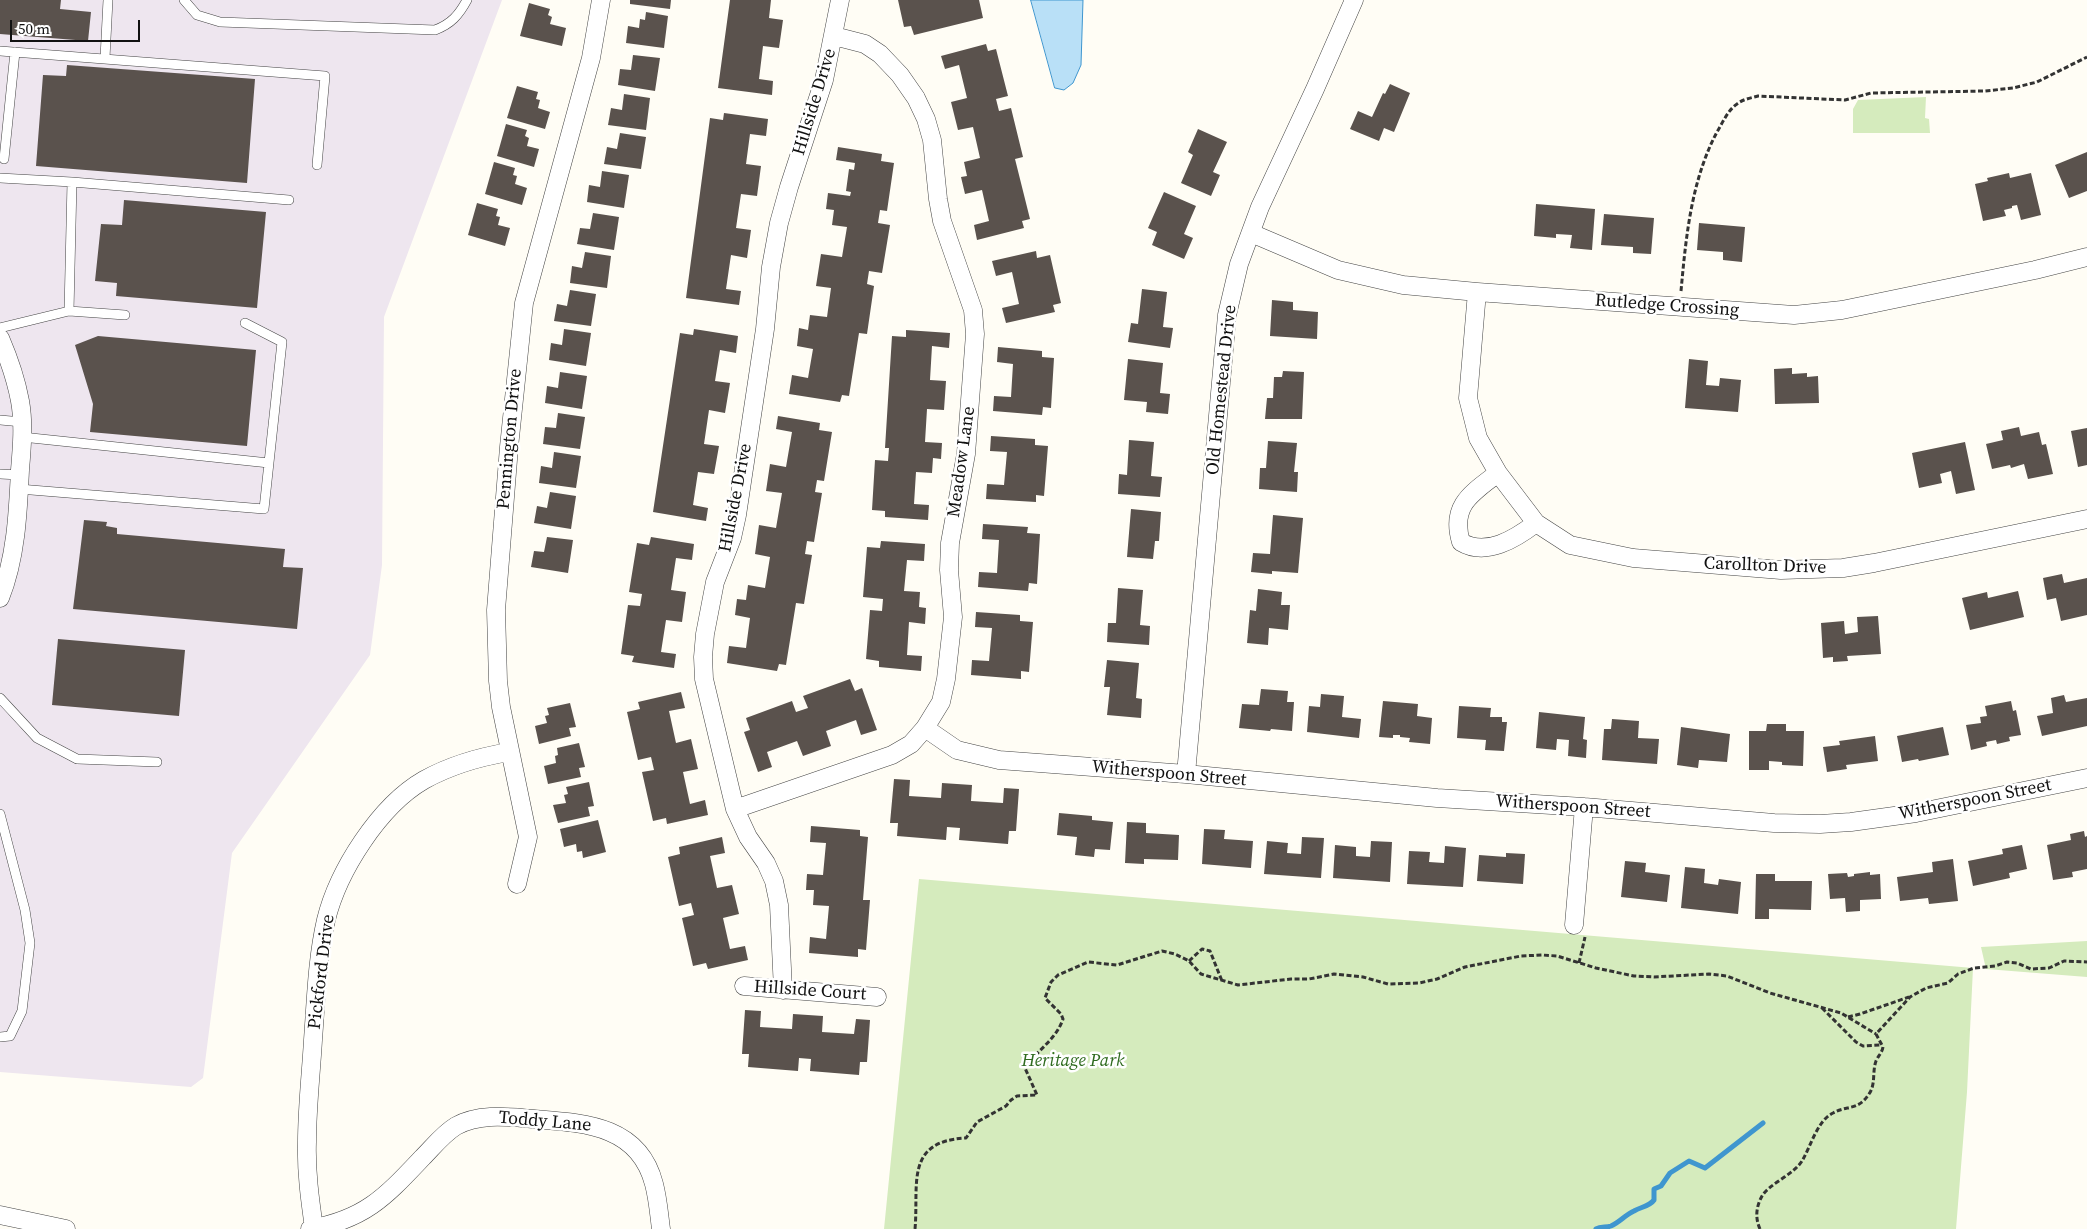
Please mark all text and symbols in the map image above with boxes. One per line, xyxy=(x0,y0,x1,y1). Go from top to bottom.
scale bar xyxy=(12,10,142,42)
text: 50 m xyxy=(18,18,50,39)
street label: Hillside Drive xyxy=(789,46,841,158)
street label: Rutledge Crossing xyxy=(1594,290,1740,322)
street label: Old Homestead Drive xyxy=(1202,304,1242,476)
street label: Pennington Drive xyxy=(493,368,527,510)
street label: Meadow Lane xyxy=(944,405,980,519)
street label: Hillside Drive xyxy=(715,442,757,554)
street label: Carollton Drive xyxy=(1703,553,1827,579)
street label: Witherspoon Street xyxy=(1091,756,1247,792)
street label: Witherspoon Street xyxy=(1897,775,2053,825)
street label: Witherspoon Street xyxy=(1495,791,1651,823)
street label: Pickford Drive xyxy=(304,913,340,1031)
street label: Hillside Court xyxy=(753,976,867,1006)
park label: Heritage Park xyxy=(1021,1050,1125,1072)
street label: Toddy Lane xyxy=(498,1107,592,1137)

